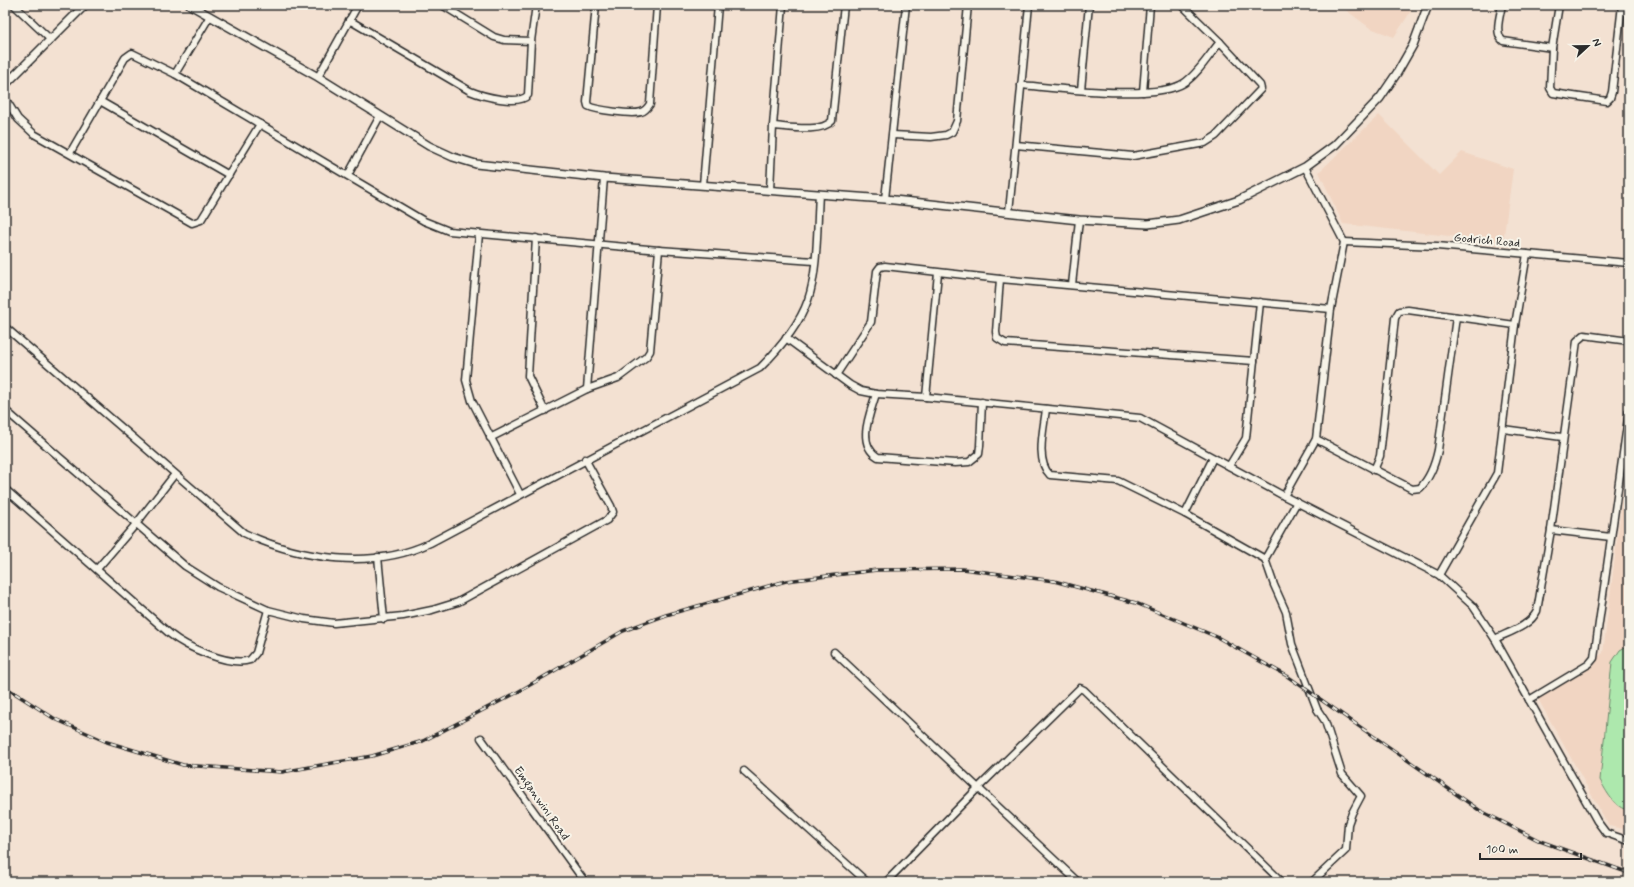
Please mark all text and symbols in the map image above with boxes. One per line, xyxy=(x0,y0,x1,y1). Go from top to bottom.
north arrow xyxy=(1568,26,1608,66)
text: N xyxy=(1588,37,1604,49)
street label: Godrich Road xyxy=(1453,230,1521,252)
street label: Emganwini Road xyxy=(509,763,573,844)
scale bar xyxy=(1480,835,1581,861)
text: 100 m xyxy=(1486,842,1518,858)

